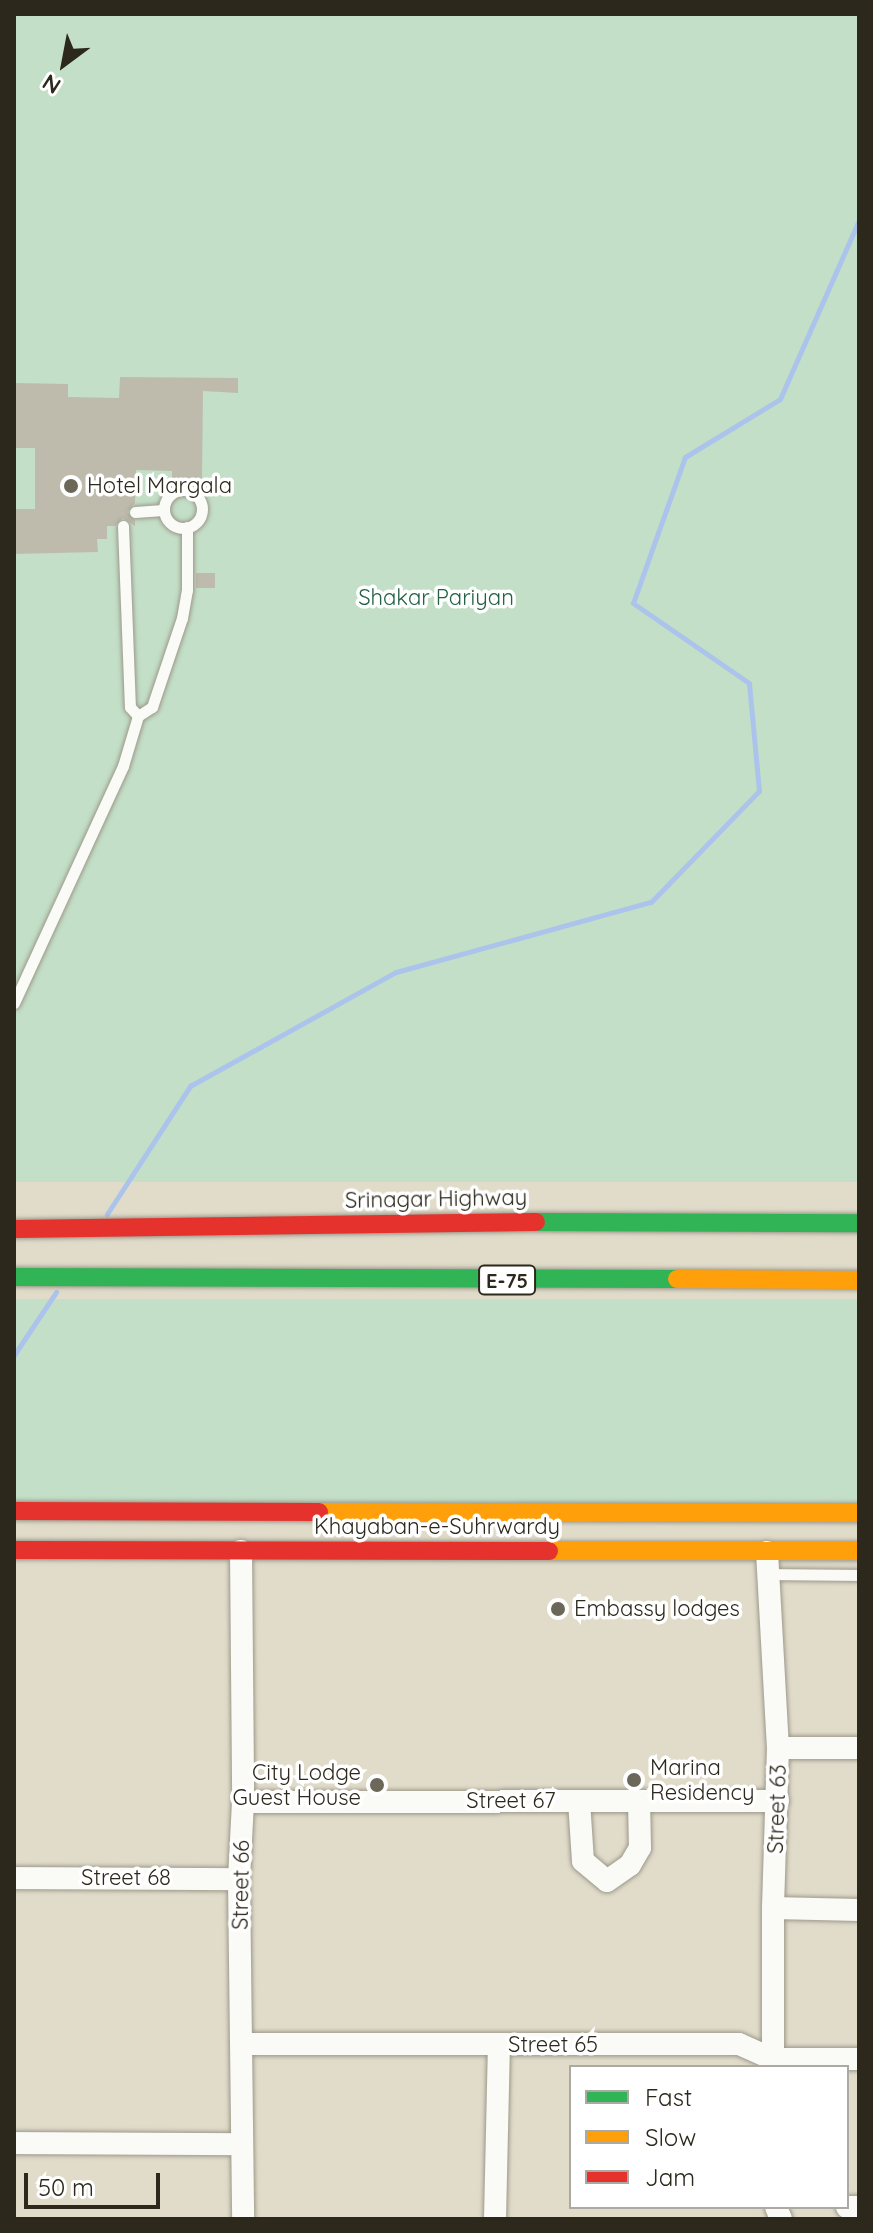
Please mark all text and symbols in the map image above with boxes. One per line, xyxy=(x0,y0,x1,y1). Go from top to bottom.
north arrow xyxy=(24,24,104,104)
text: N xyxy=(37,68,66,101)
place label: Hotel Margala xyxy=(87,473,232,499)
marker: Hotel Margala xyxy=(62,477,80,495)
park label: Shakar Pariyan xyxy=(358,585,514,611)
street label: Srinagar Highway xyxy=(345,1184,527,1214)
road number: E-75 xyxy=(477,1264,537,1296)
street label: Khayaban-e-Suhrwardy xyxy=(314,1514,560,1540)
place label: Embassy lodges xyxy=(574,1596,740,1622)
marker: Embassy lodges xyxy=(549,1600,567,1618)
place label: Marina Residency xyxy=(650,1754,754,1806)
place label: City Lodge Guest House xyxy=(233,1759,361,1810)
street label: Street 63 xyxy=(762,1764,792,1854)
marker: Marina Residency xyxy=(625,1771,643,1789)
marker: City Lodge Guest House xyxy=(368,1776,386,1794)
street label: Street 67 xyxy=(466,1788,556,1814)
street label: Street 66 xyxy=(227,1840,255,1930)
street label: Street 68 xyxy=(81,1865,171,1891)
street label: Street 65 xyxy=(508,2032,598,2058)
legend xyxy=(569,2065,849,2209)
text: Fast xyxy=(645,2082,692,2112)
text: Slow xyxy=(645,2122,696,2152)
scale bar xyxy=(28,2157,164,2207)
text: Jam xyxy=(645,2162,695,2192)
text: 50 m xyxy=(38,2172,94,2202)

